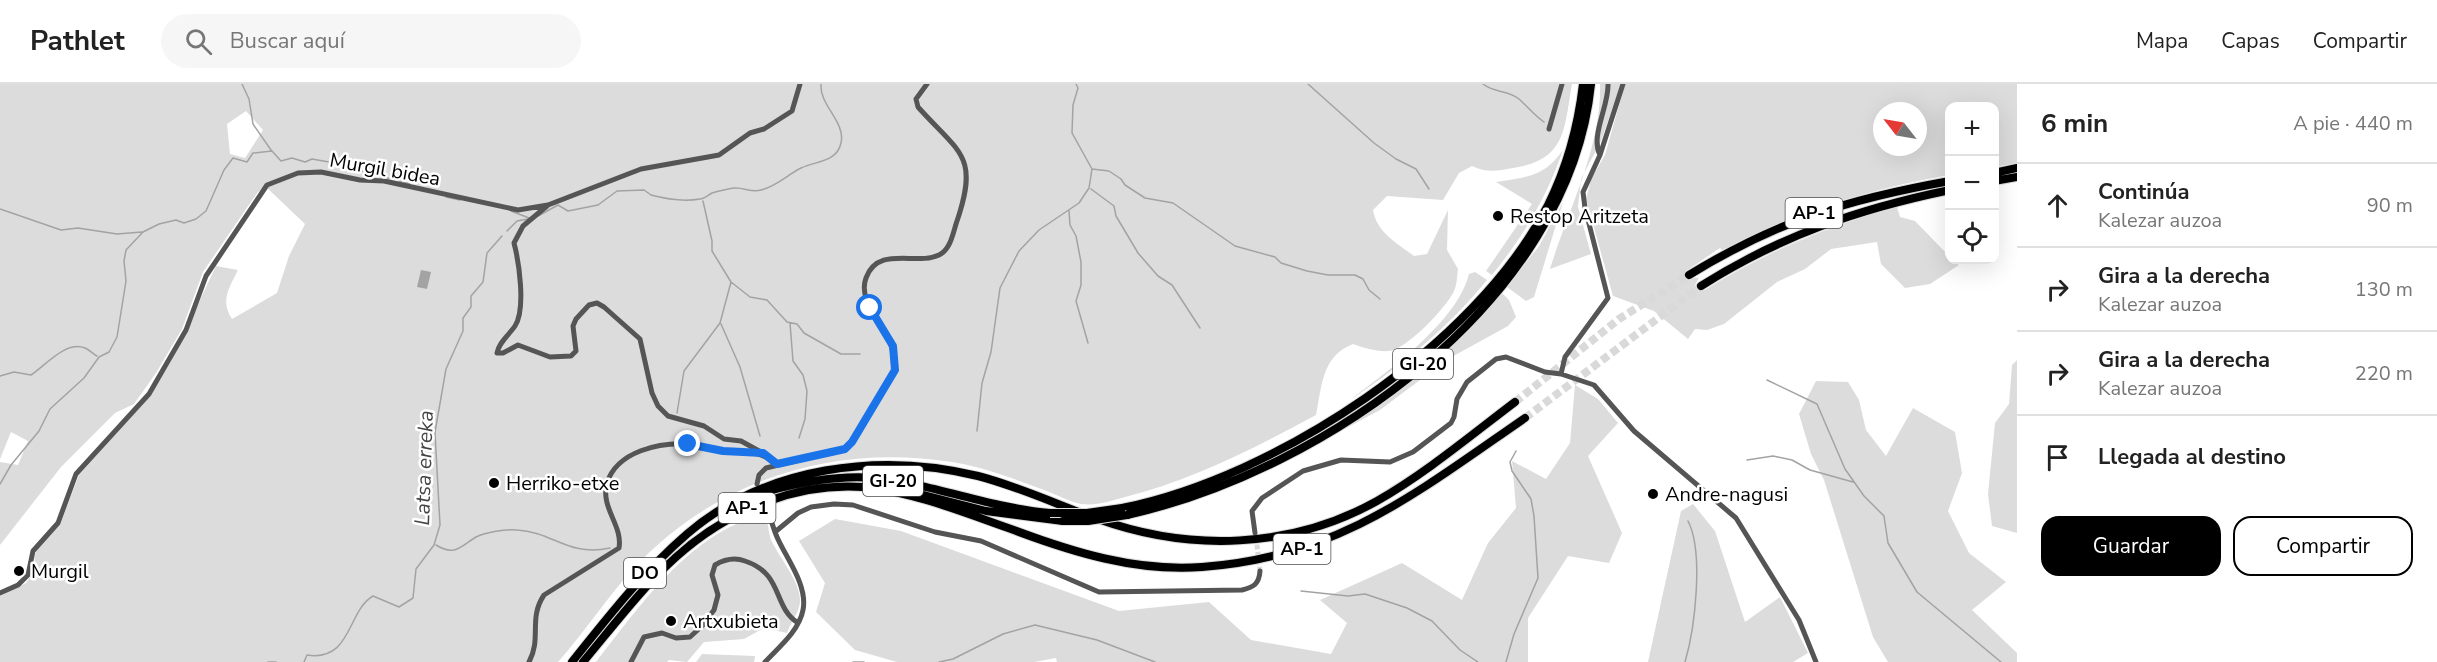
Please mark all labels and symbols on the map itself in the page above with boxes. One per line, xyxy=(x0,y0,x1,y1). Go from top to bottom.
north arrow xyxy=(1873,102,1927,156)
street label: Murgil bidea xyxy=(327,146,442,193)
road number: AP-1 xyxy=(1786,198,1842,228)
place label: Restop Aritzeta xyxy=(1510,203,1649,230)
marker: Restop Aritzeta xyxy=(1491,209,1505,223)
route start xyxy=(856,294,882,320)
road number: GI-20 xyxy=(1393,349,1453,379)
water label: Latsa erreka xyxy=(408,410,440,526)
route end xyxy=(674,430,700,456)
road number: GI-20 xyxy=(863,466,923,496)
place label: Herriko-etxe xyxy=(506,470,620,497)
marker: Herriko-etxe xyxy=(487,476,501,490)
place label: Andre-nagusi xyxy=(1665,481,1788,508)
marker: Andre-nagusi xyxy=(1646,487,1660,501)
road number: AP-1 xyxy=(718,493,776,523)
road number: AP-1 xyxy=(1274,534,1330,564)
place label: Murgil xyxy=(31,558,89,585)
road number: DO xyxy=(624,558,666,588)
marker: Murgil xyxy=(12,564,26,578)
place label: Artxubieta xyxy=(683,608,779,635)
marker: Artxubieta xyxy=(664,614,678,628)

